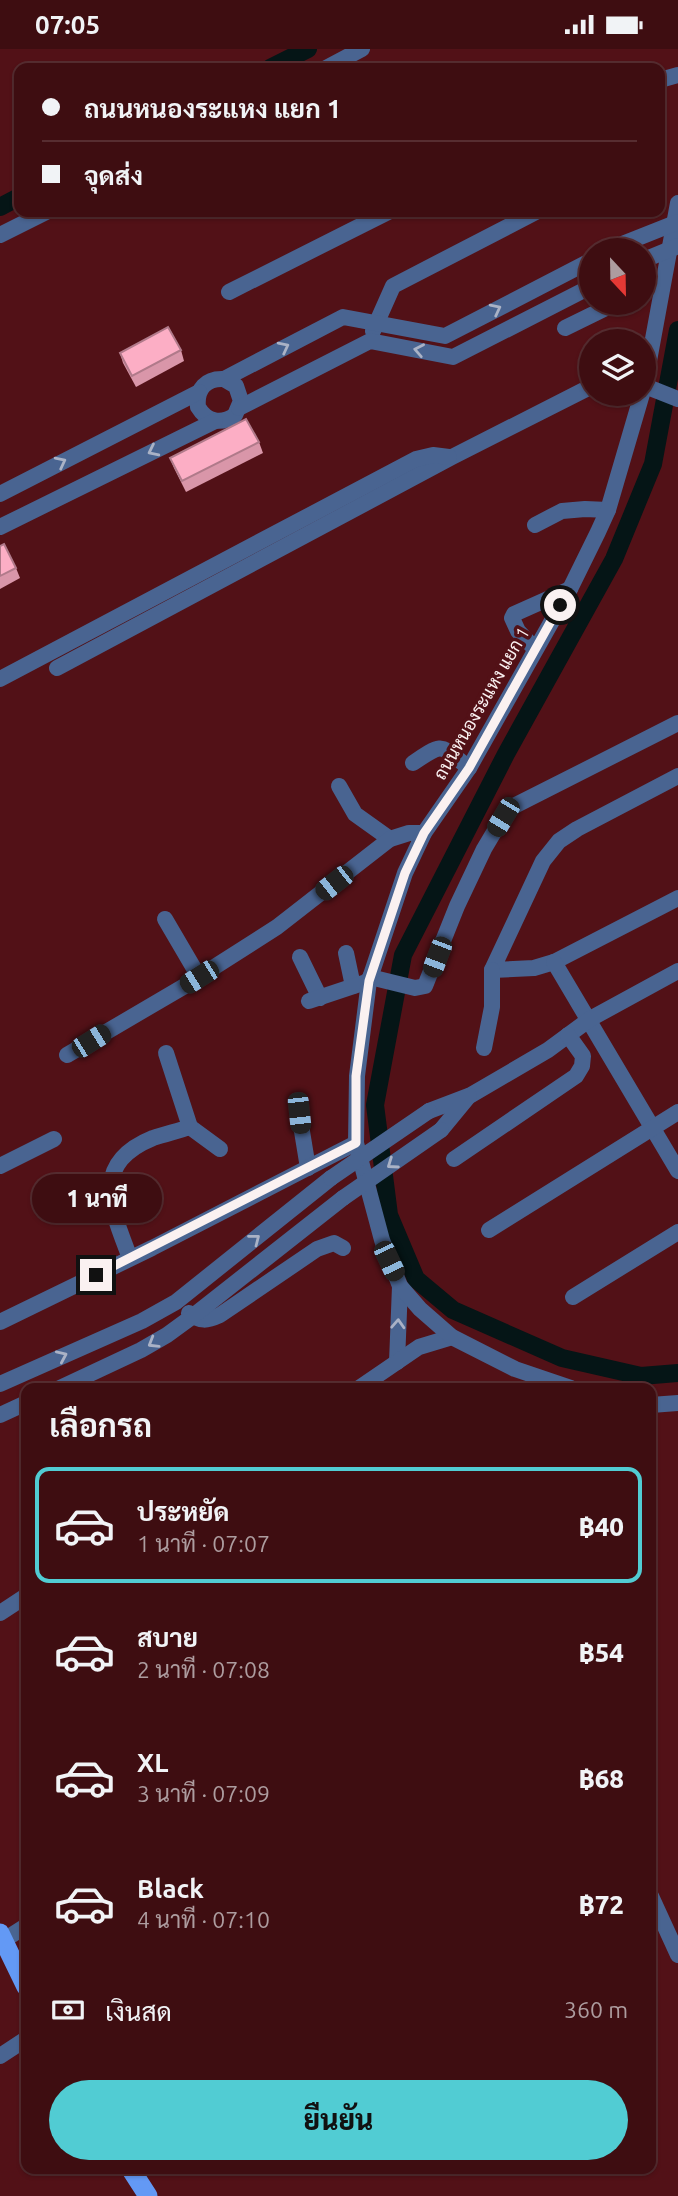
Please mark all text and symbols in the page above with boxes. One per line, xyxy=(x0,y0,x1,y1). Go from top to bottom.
text: 07:05 xyxy=(35,10,100,39)
text: ถนนหนองระแหง แยก 1 xyxy=(84,94,341,123)
text: จุดส่ง xyxy=(84,161,143,190)
north arrow xyxy=(579,238,656,315)
map controls xyxy=(579,238,656,406)
one-way arrow xyxy=(489,304,501,317)
button: layers xyxy=(579,329,656,406)
one-way arrow xyxy=(277,342,289,356)
one-way arrow xyxy=(413,344,425,359)
one-way arrow xyxy=(148,443,160,457)
one-way arrow xyxy=(54,457,66,471)
route start xyxy=(544,589,576,621)
street label: ถนนหนองระแหง แยก 1 xyxy=(429,623,533,783)
car xyxy=(484,794,523,840)
car xyxy=(311,862,358,904)
car xyxy=(420,934,455,980)
car xyxy=(176,957,223,997)
car xyxy=(68,1021,115,1061)
car xyxy=(287,1091,312,1135)
one-way arrow xyxy=(387,1156,400,1168)
callout: 1 นาที xyxy=(31,1173,161,1223)
text: 1 นาที xyxy=(66,1186,128,1211)
one-way arrow xyxy=(248,1234,260,1247)
car xyxy=(371,1238,408,1284)
route end xyxy=(80,1259,112,1291)
one-way arrow xyxy=(390,1318,405,1329)
one-way arrow xyxy=(147,1335,160,1348)
one-way arrow xyxy=(55,1350,67,1364)
text: เลือกรถ xyxy=(49,1407,152,1443)
icon: car xyxy=(53,1494,116,1557)
text: ประหยัด xyxy=(137,1497,230,1526)
text: ฿40 xyxy=(579,1512,624,1541)
text: 1 นาที · 07:07 xyxy=(137,1531,270,1556)
icon: car xyxy=(53,1620,116,1683)
text: สบาย xyxy=(137,1623,198,1652)
text: ฿54 xyxy=(579,1638,624,1667)
text: 2 นาที · 07:08 xyxy=(137,1657,270,1682)
icon: car xyxy=(53,1746,116,1809)
text: XL xyxy=(137,1748,168,1777)
text: ฿68 xyxy=(579,1764,624,1793)
text: 3 นาที · 07:09 xyxy=(137,1781,270,1806)
icon: car xyxy=(53,1872,116,1935)
text: Black xyxy=(137,1874,204,1903)
text: ฿72 xyxy=(579,1890,624,1919)
text: 4 นาที · 07:10 xyxy=(137,1907,270,1932)
icon: cash xyxy=(49,1991,87,2029)
text: เงินสด xyxy=(105,1997,172,2026)
text: 360 m xyxy=(564,1997,628,2022)
button: ยืนยัน xyxy=(49,2080,628,2160)

